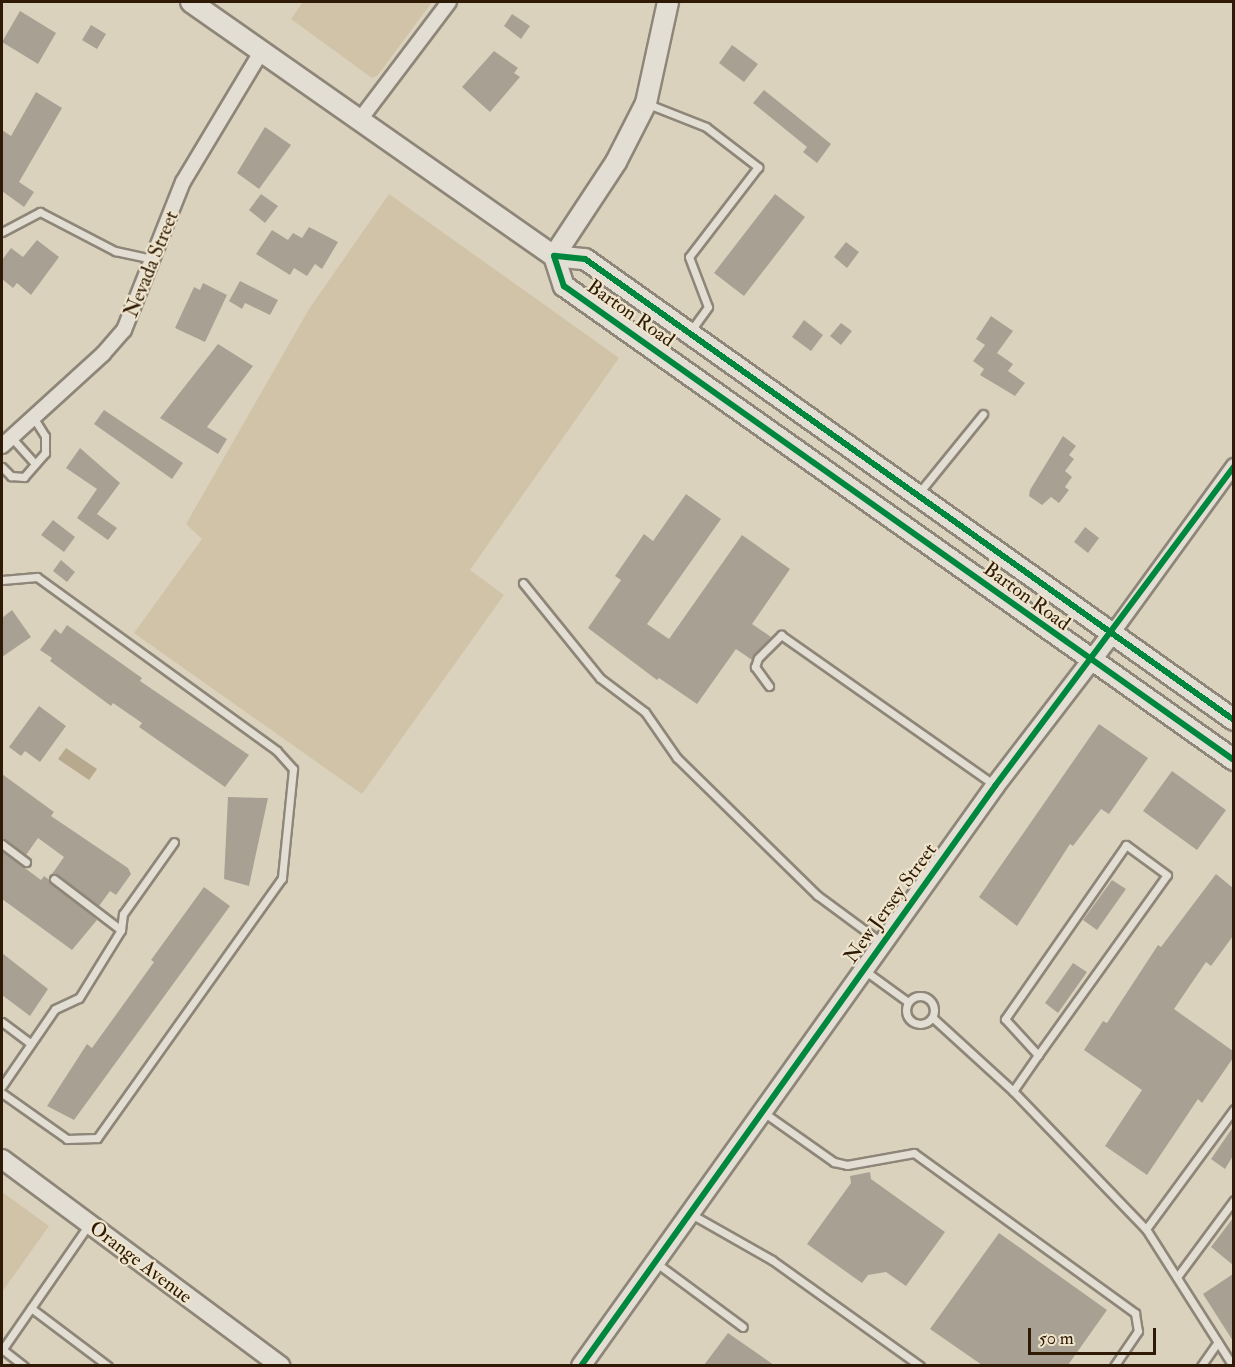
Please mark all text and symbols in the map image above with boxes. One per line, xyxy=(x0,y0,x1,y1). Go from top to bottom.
street label: Nevada Street xyxy=(119,207,183,321)
street label: Barton Road xyxy=(583,274,679,352)
street label: Barton Road xyxy=(979,557,1075,635)
street label: New Jersey Street xyxy=(838,838,942,968)
street label: Orange Avenue xyxy=(85,1216,197,1308)
scale bar xyxy=(1031,1316,1158,1354)
text: 50 m xyxy=(1039,1327,1074,1350)

